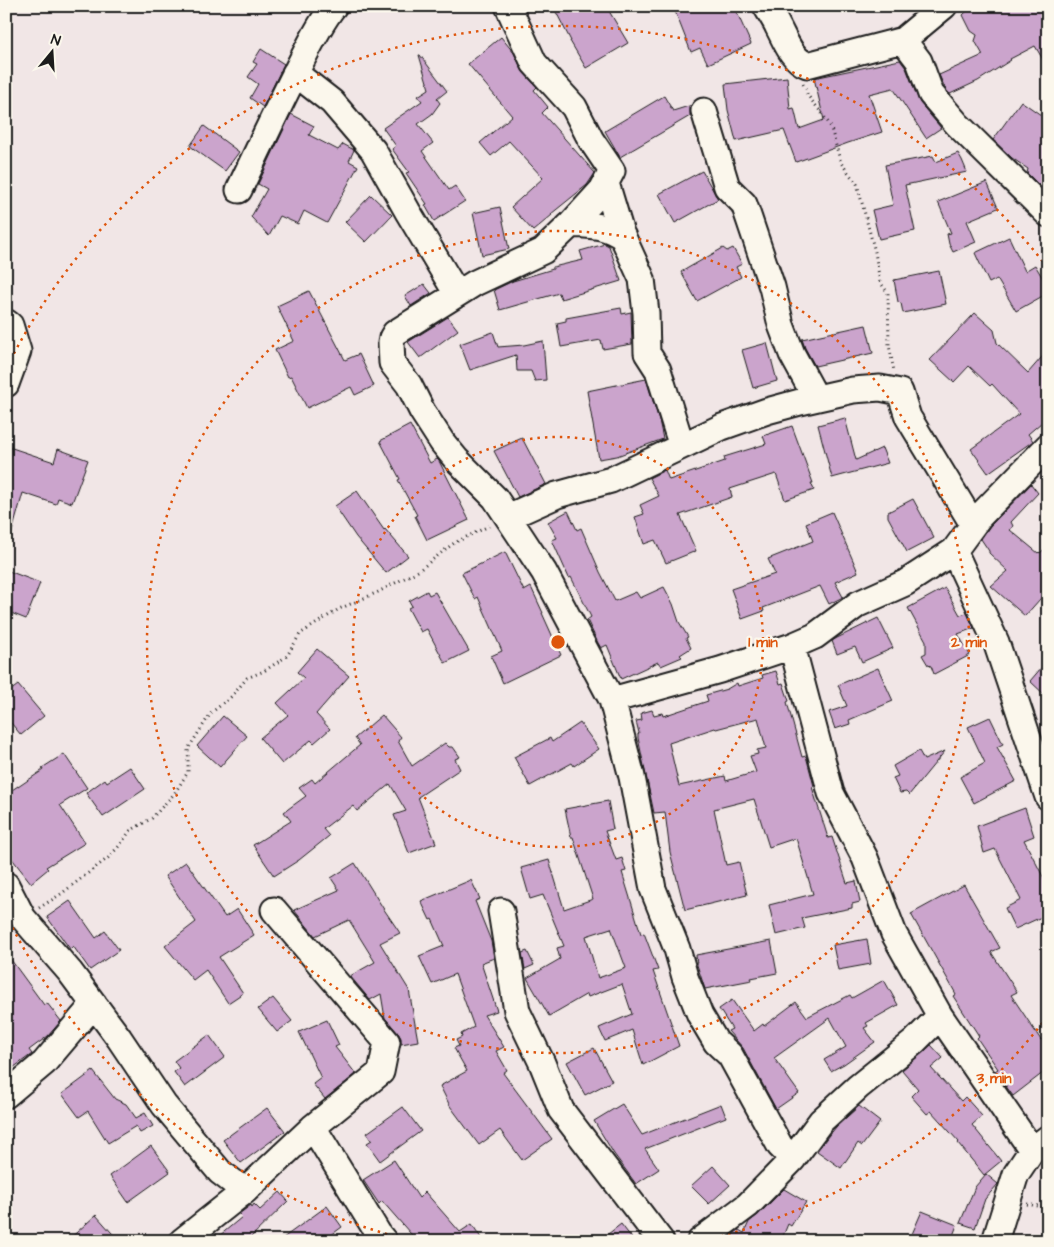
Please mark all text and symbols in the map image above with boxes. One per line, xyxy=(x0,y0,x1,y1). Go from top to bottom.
north arrow xyxy=(28,28,78,78)
text: N xyxy=(48,30,63,52)
text: 1 min xyxy=(748,632,778,653)
text: 2 min xyxy=(950,632,988,653)
centre of rings xyxy=(549,633,567,651)
text: 3 min xyxy=(975,1068,1012,1089)

